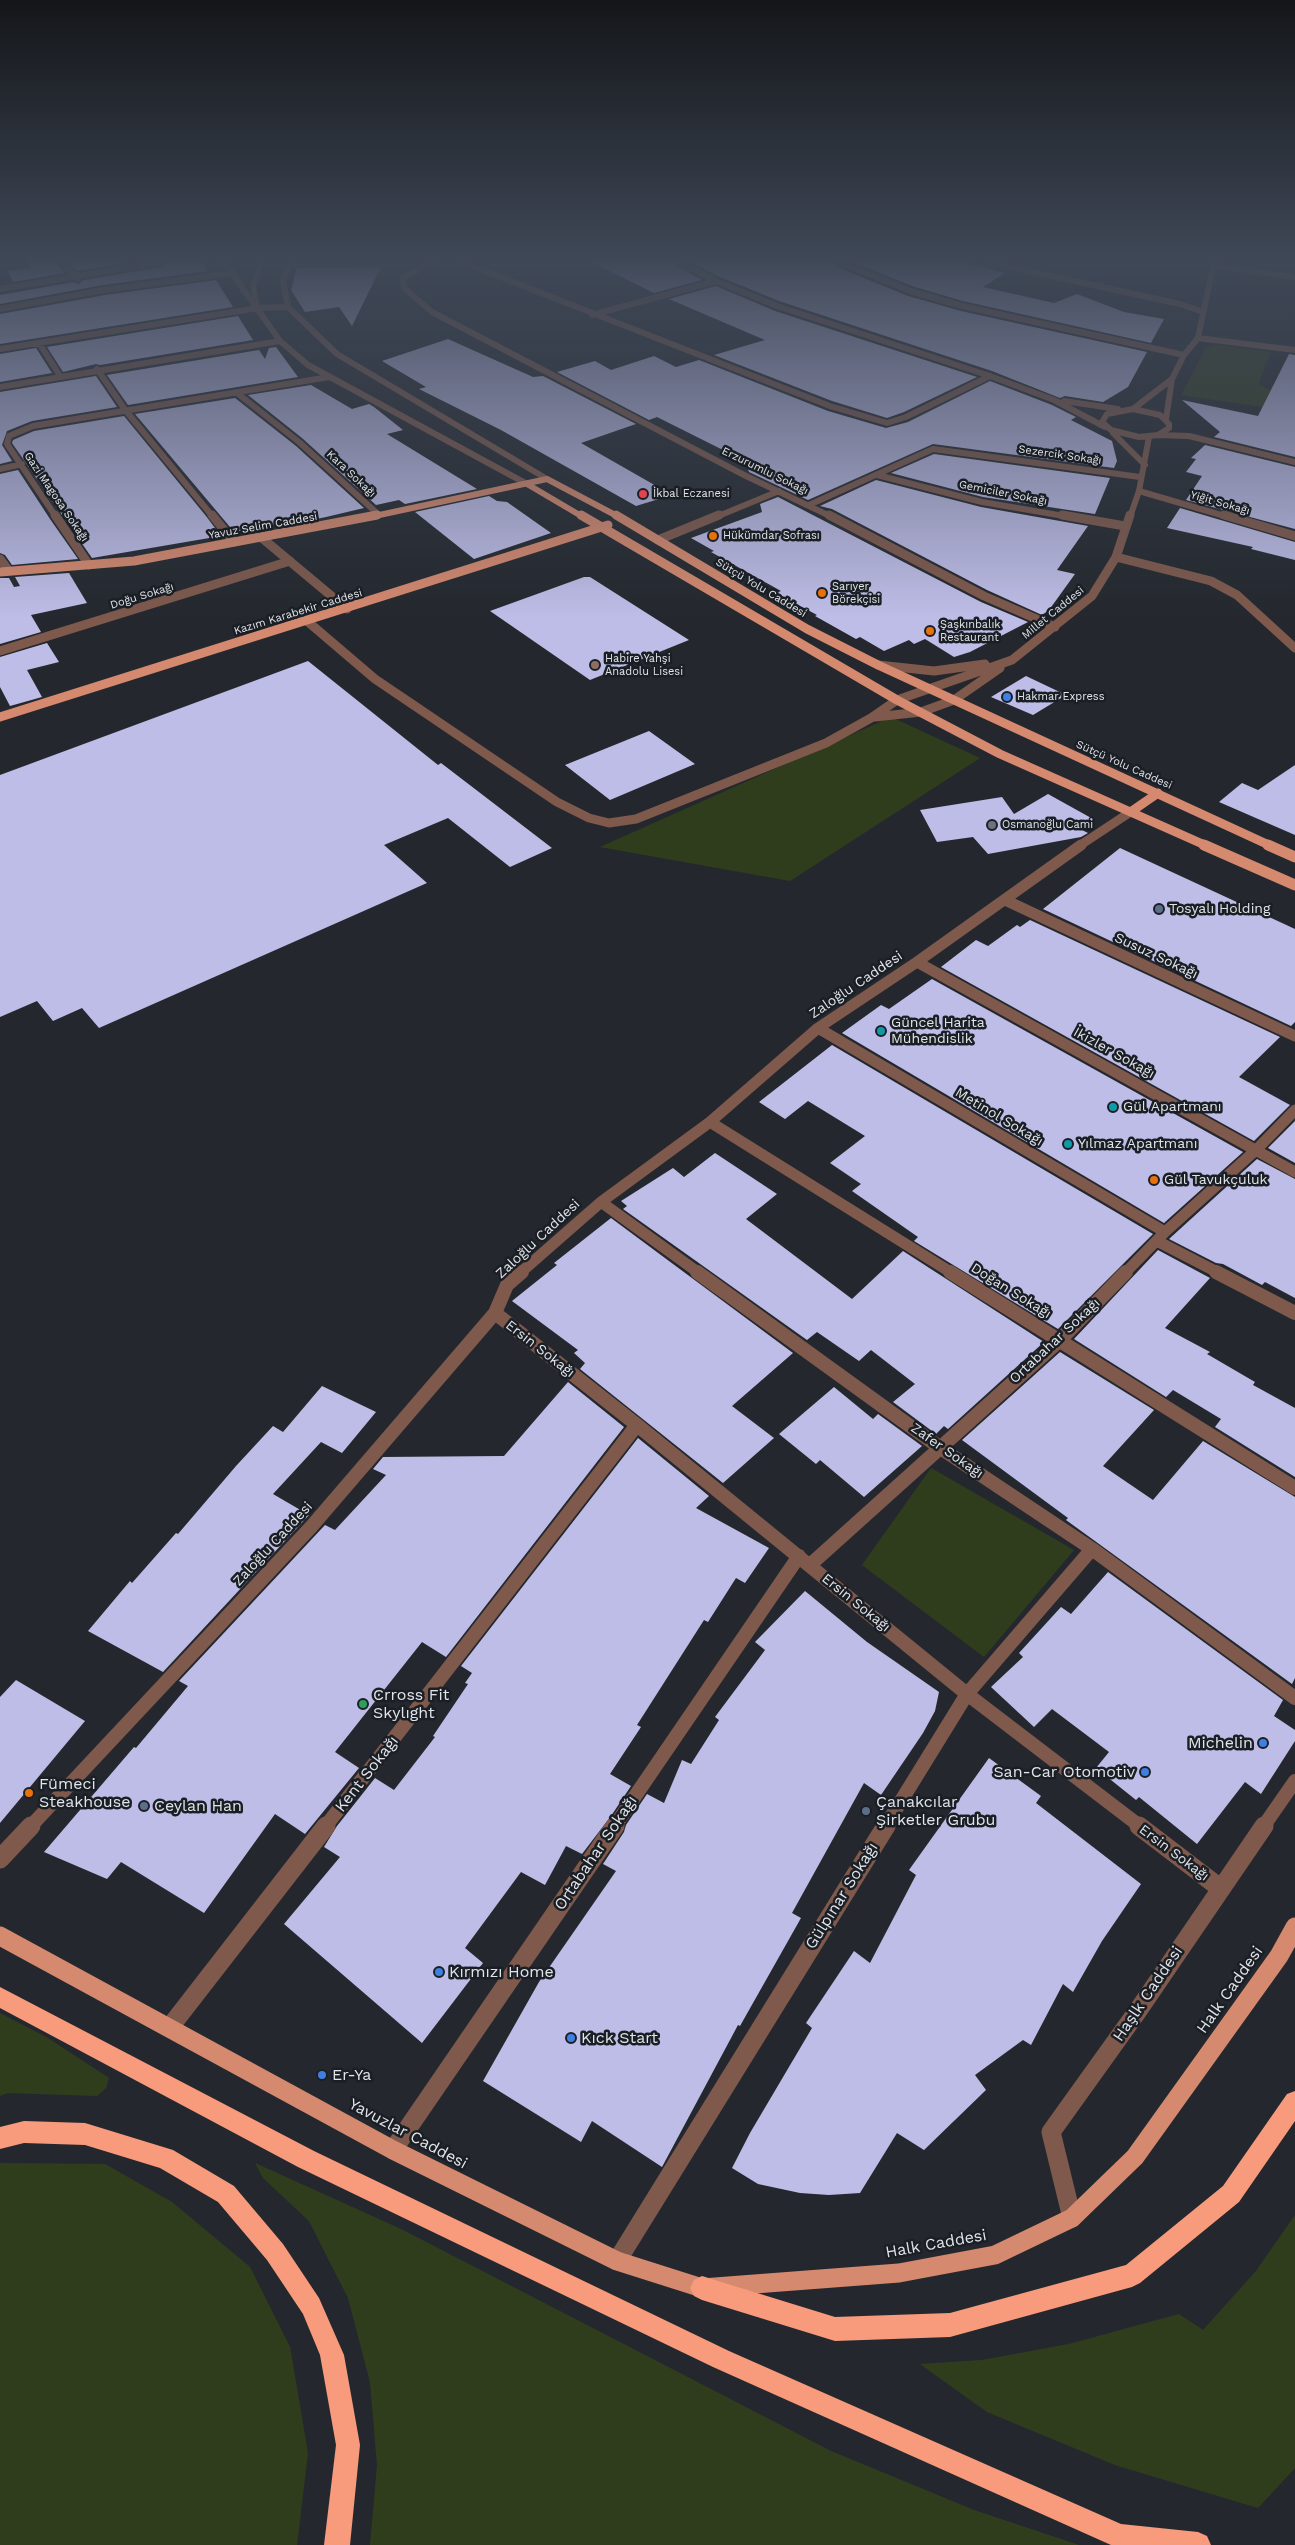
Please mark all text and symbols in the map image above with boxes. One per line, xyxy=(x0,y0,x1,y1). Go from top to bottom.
street label: Sezercik Sokağı xyxy=(1018,443,1102,467)
street label: Erzurumlu Sokağı xyxy=(720,444,810,498)
street label: Kara Sokağı xyxy=(324,448,378,500)
street label: Gazi Magosa Sokağı xyxy=(21,450,91,544)
street label: Gemiciler Sokağı xyxy=(958,478,1048,508)
place label: İkbal Eczanesi xyxy=(653,487,730,501)
marker: İkbal Eczanesi xyxy=(637,488,649,500)
street label: Yiğit Sokağı xyxy=(1189,488,1251,518)
street label: Yavuz Selim Caddesi xyxy=(208,510,318,542)
place label: Hükümdar Sofrası xyxy=(723,529,820,543)
marker: Hükümdar Sofrası xyxy=(707,530,719,542)
street label: Sütçü Yolu Caddesi xyxy=(713,556,809,620)
street label: Doğu Sokağı xyxy=(109,580,175,612)
place label: Sarıyer Börekçisi xyxy=(832,580,880,606)
street label: Millet Caddesi xyxy=(1019,584,1087,642)
street label: Kazım Karabekir Caddesi xyxy=(232,586,364,638)
marker: Sarıyer Börekçisi xyxy=(816,587,828,599)
place label: Şaşkınbalık Restaurant xyxy=(940,618,1001,644)
marker: Şaşkınbalık Restaurant xyxy=(924,625,936,637)
place label: Habire Yahşi Anadolu Lisesi xyxy=(605,652,683,678)
marker: Habire Yahşi Anadolu Lisesi xyxy=(589,659,601,671)
place label: Hakmar Express xyxy=(1017,690,1104,704)
marker: Hakmar Express xyxy=(1001,691,1013,703)
street label: Sütçü Yolu Caddesi xyxy=(1074,738,1174,792)
place label: Osmanoğlu Cami xyxy=(1002,818,1093,832)
marker: Osmanoğlu Cami xyxy=(986,819,998,831)
place label: Tosyalı Holding xyxy=(1169,901,1270,917)
marker: Tosyalı Holding xyxy=(1153,903,1165,915)
street label: Susuz Sokağı xyxy=(1112,929,1200,983)
street label: Zaloğlu Caddesi xyxy=(806,948,906,1022)
place label: Güncel Harita Mühendislik xyxy=(891,1015,985,1048)
street label: İkizler Sokağı xyxy=(1070,1024,1158,1082)
marker: Güncel Harita Mühendislik xyxy=(875,1025,887,1037)
street label: Metinol Sokağı xyxy=(952,1084,1046,1150)
place label: Gül Apartmanı xyxy=(1123,1099,1222,1115)
marker: Gül Apartmanı xyxy=(1107,1101,1119,1113)
place label: Yılmaz Apartmanı xyxy=(1078,1136,1197,1152)
marker: Yılmaz Apartmanı xyxy=(1062,1138,1074,1150)
place label: Gül Tavukçuluk xyxy=(1164,1172,1268,1188)
marker: Gül Tavukçuluk xyxy=(1148,1174,1160,1186)
street label: Zaloğlu Caddesi xyxy=(492,1196,584,1282)
street label: Doğan Sokağı xyxy=(968,1260,1054,1322)
street label: Ortabahar Sokağı xyxy=(1006,1295,1104,1387)
street label: Ersin Sokağı xyxy=(502,1317,578,1381)
street label: Zafer Sokağı xyxy=(907,1420,987,1482)
street label: Zaloğlu Caddesi xyxy=(230,1498,316,1590)
street label: Ersin Sokağı xyxy=(818,1570,894,1636)
place label: Crross Fit Skylıght xyxy=(373,1685,449,1723)
marker: Crross Fit Skylıght xyxy=(357,1698,369,1710)
street label: Kent Sokağı xyxy=(331,1732,403,1816)
place label: Michelin xyxy=(1188,1733,1253,1753)
marker: Michelin xyxy=(1257,1737,1269,1749)
place label: San-Car Otomotiv xyxy=(994,1762,1135,1782)
marker: San-Car Otomotiv xyxy=(1139,1766,1151,1778)
place label: Fümeci Steakhouse xyxy=(39,1774,130,1812)
marker: Fümeci Steakhouse xyxy=(23,1787,35,1799)
street label: Ortabahar Sokağı xyxy=(550,1792,642,1914)
place label: Çanakcılar Şirketler Grubu xyxy=(876,1792,995,1830)
place label: Ceylan Han xyxy=(154,1796,242,1816)
marker: Ceylan Han xyxy=(138,1800,150,1812)
marker: Çanakcılar Şirketler Grubu xyxy=(860,1805,872,1817)
street label: Ersin Sokağı xyxy=(1136,1821,1212,1885)
street label: Gülpınar Sokağı xyxy=(801,1839,883,1953)
street label: Haşlk Caddesi xyxy=(1109,1943,1187,2045)
street label: Halk Caddesi xyxy=(1193,1943,1267,2037)
place label: Kırmızı Home xyxy=(449,1962,554,1982)
marker: Kırmızı Home xyxy=(433,1966,445,1978)
place label: Kıck Start xyxy=(581,2028,658,2048)
marker: Kıck Start xyxy=(565,2032,577,2044)
place label: Er-Ya xyxy=(332,2065,371,2085)
marker: Er-Ya xyxy=(316,2069,328,2081)
street label: Yavuzlar Caddesi xyxy=(346,2095,470,2173)
street label: Halk Caddesi xyxy=(884,2226,988,2262)

